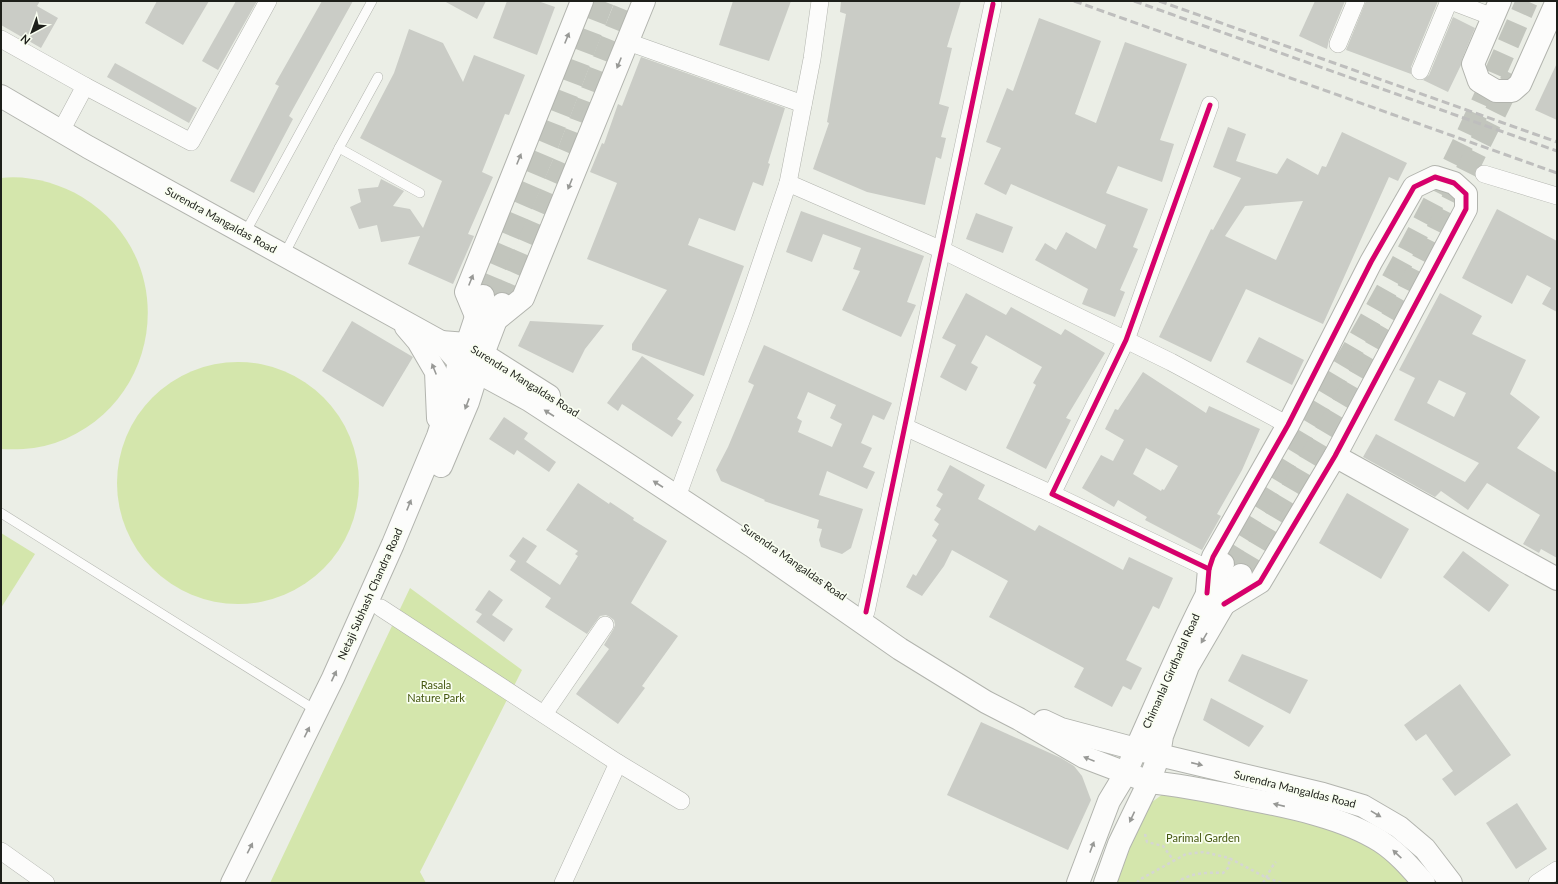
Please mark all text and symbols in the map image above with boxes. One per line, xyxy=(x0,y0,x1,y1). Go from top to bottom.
north arrow xyxy=(12,12,52,52)
text: N xyxy=(18,32,33,48)
one-way arrow xyxy=(564,33,570,44)
one-way arrow xyxy=(616,58,622,70)
one-way arrow xyxy=(516,152,522,164)
one-way arrow xyxy=(567,178,573,189)
street label: Surendra Mangaldas Road xyxy=(163,184,279,256)
one-way arrow xyxy=(468,273,474,285)
street label: Surendra Mangaldas Road xyxy=(469,342,582,419)
one-way arrow xyxy=(431,364,437,375)
one-way arrow xyxy=(463,399,469,411)
one-way arrow xyxy=(543,410,555,417)
one-way arrow xyxy=(652,481,664,488)
one-way arrow xyxy=(406,500,412,511)
street label: Surendra Mangaldas Road xyxy=(739,520,849,603)
street label: Netaji Subhash Chandra Road xyxy=(335,526,405,662)
street label: Chimanlal Girdharlal Road xyxy=(1139,611,1202,730)
one-way arrow xyxy=(1201,632,1208,644)
one-way arrow xyxy=(331,670,337,681)
park label: Rasala Nature Park xyxy=(407,678,465,704)
one-way arrow xyxy=(304,726,310,737)
one-way arrow xyxy=(1083,755,1095,761)
one-way arrow xyxy=(1191,762,1203,768)
street label: Surendra Mangaldas Road xyxy=(1233,767,1357,810)
one-way arrow xyxy=(1272,802,1285,808)
one-way arrow xyxy=(1370,810,1382,817)
one-way arrow xyxy=(1129,811,1135,822)
park label: Parimal Garden xyxy=(1166,831,1240,844)
one-way arrow xyxy=(1089,840,1095,852)
one-way arrow xyxy=(247,842,253,854)
one-way arrow xyxy=(1392,849,1402,859)

